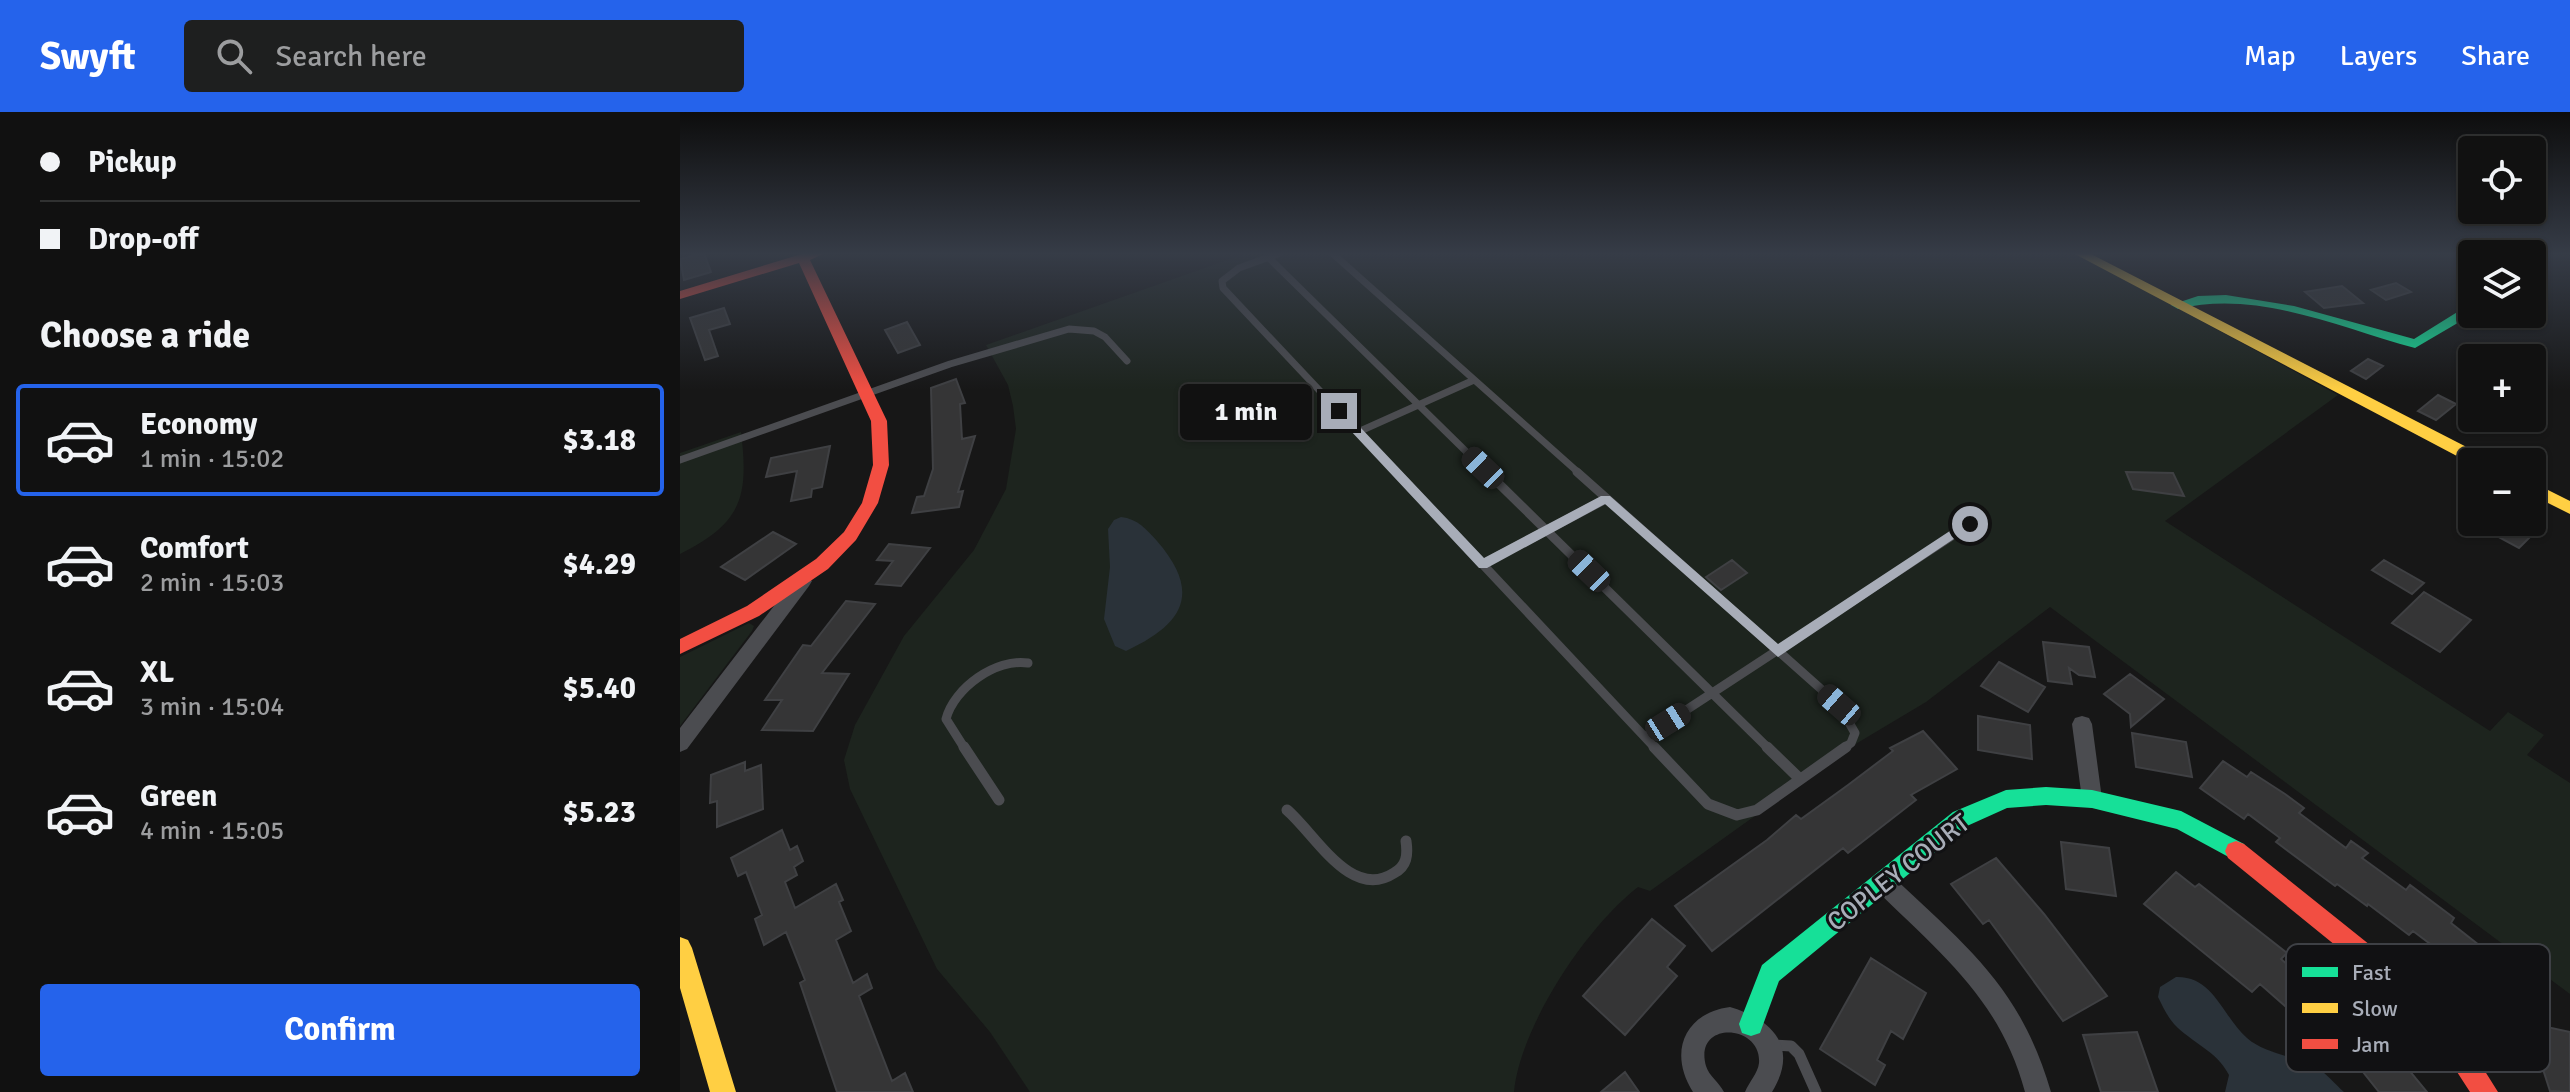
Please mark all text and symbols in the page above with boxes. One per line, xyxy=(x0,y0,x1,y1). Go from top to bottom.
search box xyxy=(184,20,744,92)
text: Swyft xyxy=(40,33,136,80)
icon: search xyxy=(212,34,256,78)
text: Search here xyxy=(276,38,427,75)
text: Map xyxy=(2244,39,2296,73)
text: Layers xyxy=(2340,39,2417,73)
text: Share xyxy=(2461,39,2530,73)
map controls xyxy=(2458,136,2546,536)
button: locate xyxy=(2458,136,2546,224)
text: Pickup xyxy=(88,144,177,181)
text: Drop-off xyxy=(88,221,198,258)
button: layers xyxy=(2458,240,2546,328)
text: Choose a ride xyxy=(40,313,250,358)
button: + xyxy=(2458,344,2546,432)
callout: 1 min xyxy=(1179,383,1311,439)
route end xyxy=(1321,393,1357,429)
text: 1 min xyxy=(1215,396,1277,428)
icon: car xyxy=(44,404,116,476)
text: Economy xyxy=(140,406,257,443)
text: $3.18 xyxy=(563,422,636,459)
text: 1 min · 15:02 xyxy=(140,443,284,475)
car xyxy=(1457,443,1509,493)
button: − xyxy=(2458,448,2546,536)
route start xyxy=(1952,506,1988,542)
icon: car xyxy=(44,528,116,600)
text: Comfort xyxy=(140,530,249,567)
text: $4.29 xyxy=(563,546,636,583)
car xyxy=(1563,546,1615,596)
text: 2 min · 15:03 xyxy=(140,567,284,599)
icon: car xyxy=(44,652,116,724)
text: XL xyxy=(140,654,174,691)
text: $5.40 xyxy=(563,670,636,707)
car xyxy=(1813,680,1865,730)
text: 3 min · 15:04 xyxy=(140,691,284,723)
car xyxy=(1641,699,1695,745)
icon: car xyxy=(44,776,116,848)
text: Green xyxy=(140,778,217,815)
text: $5.23 xyxy=(563,794,636,831)
street label: COPLEY COURT xyxy=(1821,807,1977,938)
text: 4 min · 15:05 xyxy=(140,815,284,847)
legend xyxy=(2286,944,2550,1072)
text: Fast xyxy=(2352,959,2392,986)
button: Confirm xyxy=(40,984,640,1076)
text: Slow xyxy=(2352,995,2398,1022)
text: Jam xyxy=(2352,1031,2390,1058)

